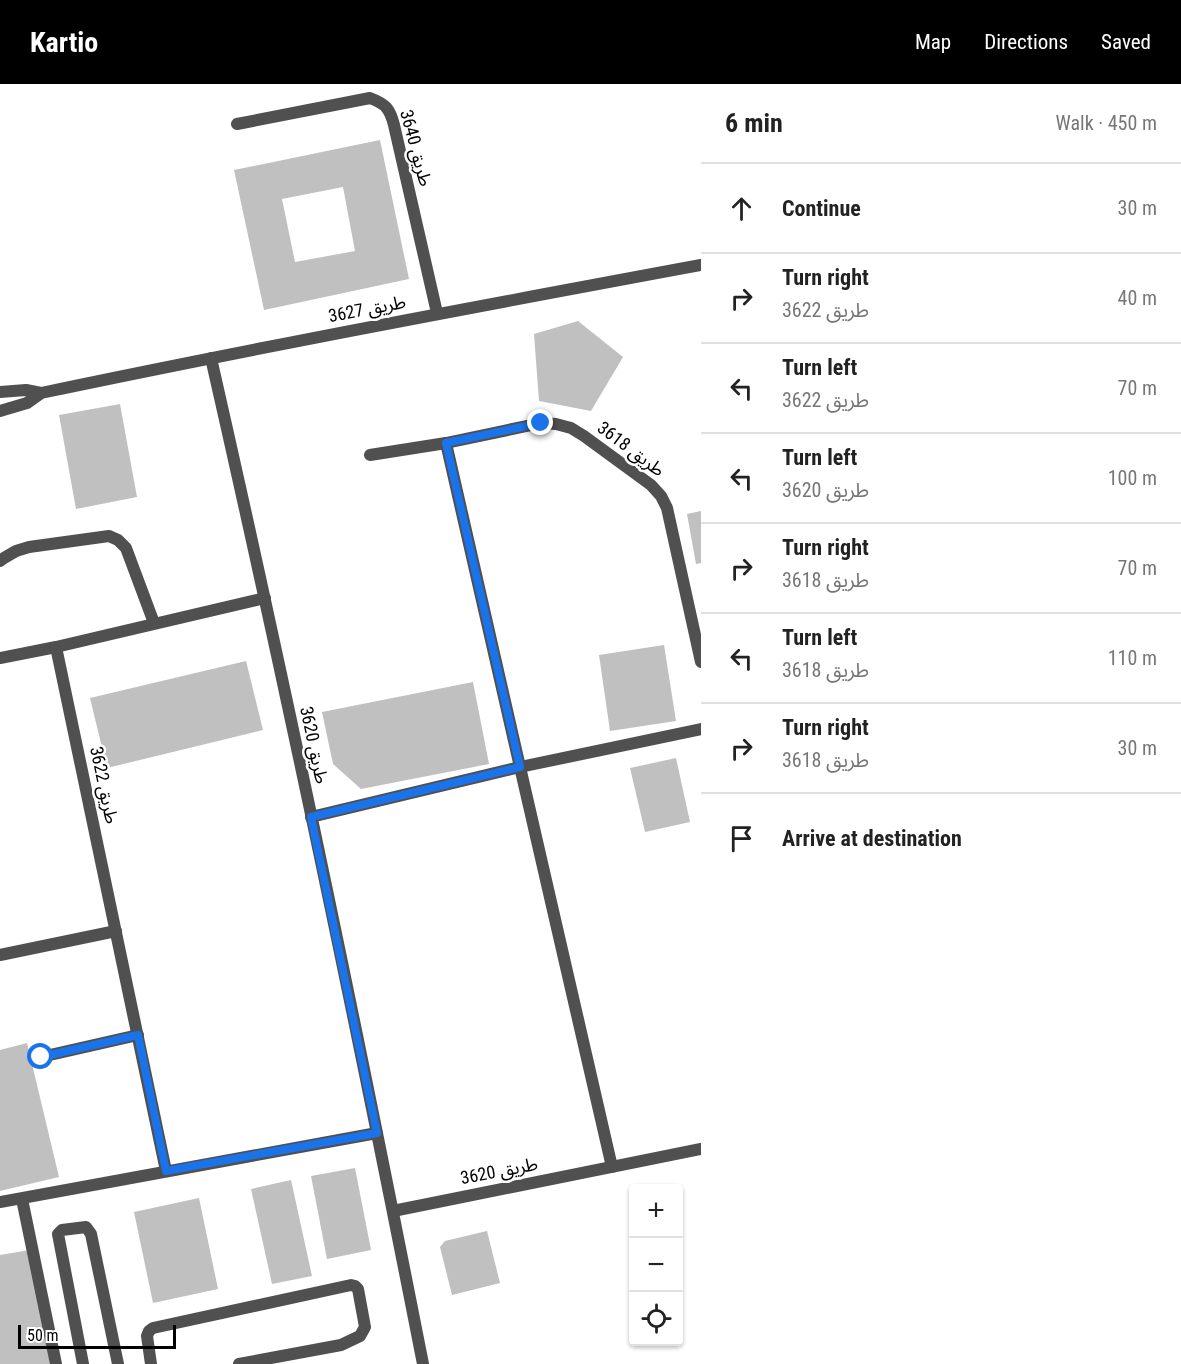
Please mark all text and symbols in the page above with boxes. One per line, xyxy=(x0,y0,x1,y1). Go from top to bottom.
text: Kartio xyxy=(30,26,98,59)
text: Map xyxy=(915,30,951,54)
text: Directions xyxy=(984,30,1068,54)
text: Saved xyxy=(1101,30,1151,54)
street label: طريق 3640 xyxy=(395,107,437,189)
text: 6 min xyxy=(725,108,783,138)
text: Walk · 450 m xyxy=(1056,111,1157,135)
icon: ahead xyxy=(725,192,758,225)
text: Continue xyxy=(782,196,861,221)
text: 30 m xyxy=(1118,196,1157,220)
text: Turn right xyxy=(782,265,869,290)
icon: right xyxy=(725,282,758,315)
text: 40 m xyxy=(1118,286,1157,310)
street label: طريق 3627 xyxy=(326,291,408,327)
text: طريق 3622 xyxy=(782,298,869,322)
text: Turn left xyxy=(782,355,857,380)
icon: left xyxy=(725,372,758,405)
text: 70 m xyxy=(1118,376,1157,400)
text: طريق 3622 xyxy=(782,388,869,412)
route end xyxy=(527,409,553,435)
street label: طريق 3618 xyxy=(593,417,669,481)
text: Turn left xyxy=(782,445,857,470)
icon: left xyxy=(725,462,758,495)
text: 100 m xyxy=(1108,466,1157,490)
text: طريق 3620 xyxy=(782,478,869,502)
text: Turn right xyxy=(782,535,869,560)
icon: right xyxy=(725,552,758,585)
text: 70 m xyxy=(1118,556,1157,580)
text: طريق 3618 xyxy=(782,568,869,592)
text: Turn left xyxy=(782,625,857,650)
icon: left xyxy=(725,642,758,675)
text: 110 m xyxy=(1108,646,1157,670)
text: طريق 3618 xyxy=(782,658,869,682)
street label: طريق 3620 xyxy=(295,704,333,786)
text: Turn right xyxy=(782,715,869,740)
icon: right xyxy=(725,732,758,765)
text: 30 m xyxy=(1118,736,1157,760)
street label: طريق 3622 xyxy=(85,744,123,826)
text: طريق 3618 xyxy=(782,748,869,772)
icon: arrive xyxy=(725,822,758,855)
text: Arrive at destination xyxy=(782,826,962,851)
route start xyxy=(27,1043,53,1069)
street label: طريق 3620 xyxy=(458,1153,540,1189)
map controls xyxy=(629,1184,683,1346)
button: + xyxy=(629,1184,683,1238)
button: − xyxy=(629,1238,683,1292)
button: locate xyxy=(629,1292,683,1346)
scale bar xyxy=(18,1322,176,1350)
text: 50 m xyxy=(27,1326,59,1345)

